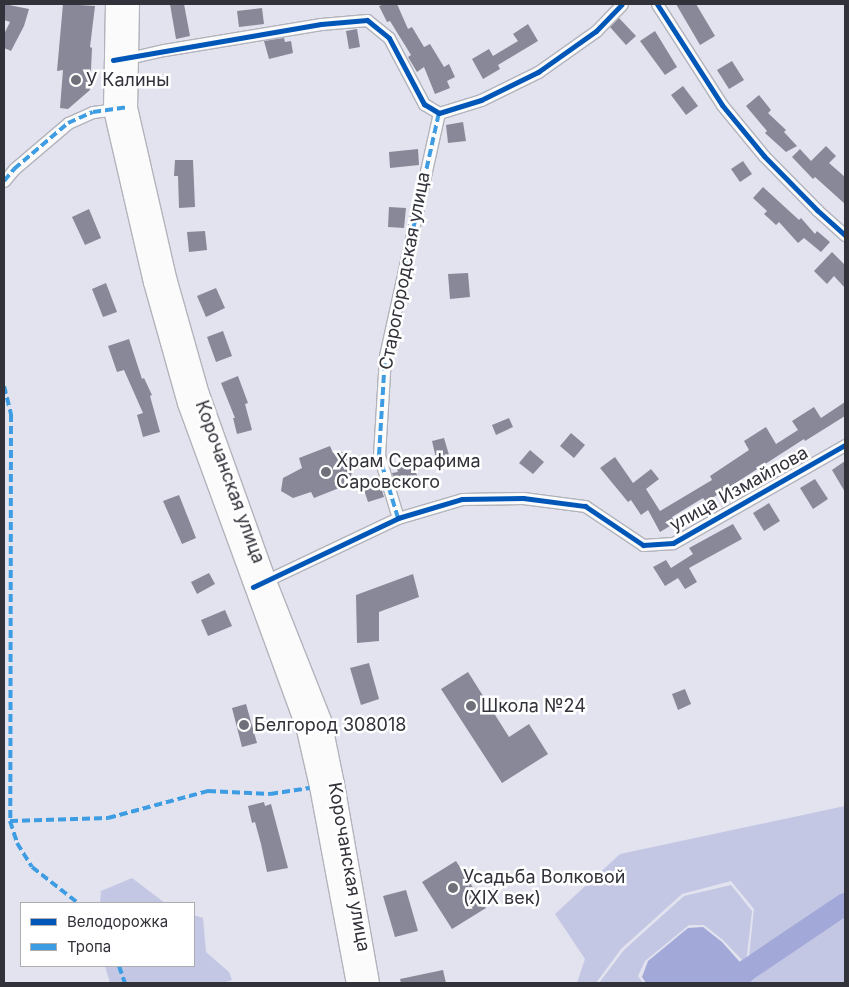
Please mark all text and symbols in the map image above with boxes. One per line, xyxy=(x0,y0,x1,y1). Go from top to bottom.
place label: У Калины xyxy=(86,69,169,91)
marker: У Калины xyxy=(70,74,82,86)
street label: Старогородская улица xyxy=(375,170,435,372)
street label: Корочанская улица xyxy=(190,398,270,566)
street label: улица Измайлова xyxy=(666,442,812,536)
place label: Храм Серафима Саровского xyxy=(336,451,480,494)
marker: Храм Серафима Саровского xyxy=(320,466,332,478)
place label: Школа №24 xyxy=(481,695,586,717)
marker: Школа №24 xyxy=(465,700,477,712)
place label: Белгород 308018 xyxy=(254,714,406,736)
marker: Белгород 308018 xyxy=(238,719,250,731)
street label: Корочанская улица xyxy=(323,781,375,953)
place label: Усадьба Волковой (XIX век) xyxy=(463,867,625,910)
marker: Усадьба Волковой (XIX век) xyxy=(447,882,459,894)
legend xyxy=(20,902,195,967)
text: Велодорожка xyxy=(67,912,168,931)
text: Тропа xyxy=(67,937,111,956)

